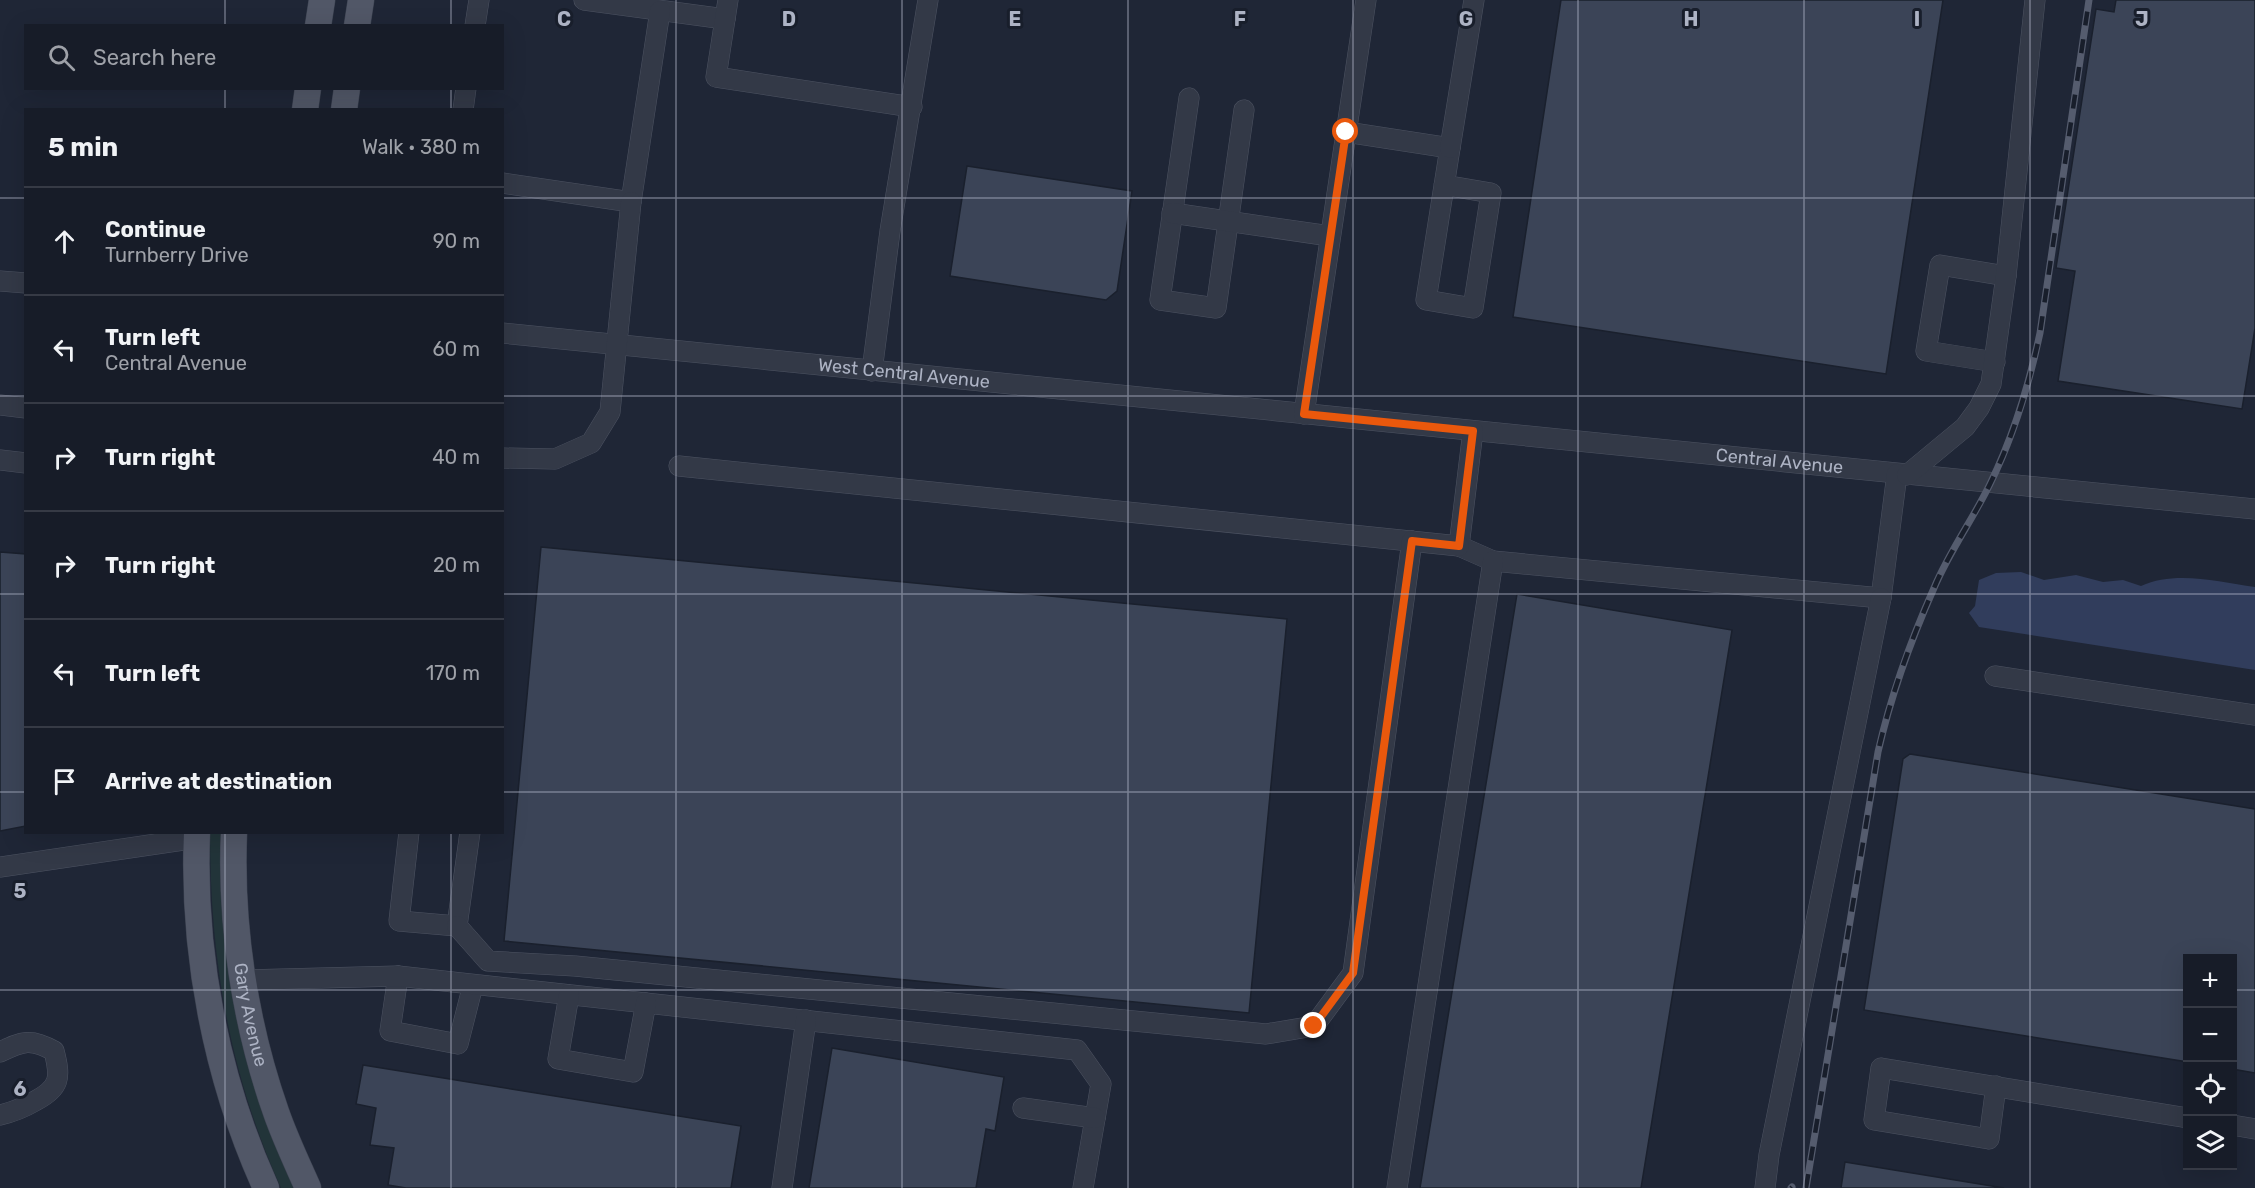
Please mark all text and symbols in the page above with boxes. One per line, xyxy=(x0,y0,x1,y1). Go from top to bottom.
text: C xyxy=(557,7,571,31)
text: D xyxy=(782,7,796,31)
text: E xyxy=(1009,7,1021,31)
text: F xyxy=(1234,7,1246,31)
text: G xyxy=(1459,7,1473,31)
text: H xyxy=(1684,7,1698,31)
text: I xyxy=(1914,7,1920,31)
text: J xyxy=(2135,7,2149,31)
search box xyxy=(24,24,504,90)
icon: search xyxy=(45,41,78,74)
text: Search here xyxy=(93,44,216,71)
route start xyxy=(1332,118,1358,144)
text: 5 min xyxy=(48,132,118,163)
text: Walk · 380 m xyxy=(362,135,480,159)
text: Continue xyxy=(105,216,206,243)
icon: ahead xyxy=(48,225,81,258)
text: 90 m xyxy=(433,229,480,253)
text: Turnberry Drive xyxy=(105,243,249,267)
text: Turn left xyxy=(105,324,200,351)
icon: left xyxy=(48,333,81,366)
text: 60 m xyxy=(433,337,480,361)
text: Central Avenue xyxy=(105,351,247,375)
street label: West Central Avenue xyxy=(817,354,991,393)
icon: right xyxy=(48,441,81,474)
text: Turn right xyxy=(105,444,215,471)
street label: Central Avenue xyxy=(1715,444,1844,479)
text: 40 m xyxy=(432,445,480,469)
icon: right xyxy=(48,549,81,582)
text: Turn right xyxy=(105,552,215,579)
text: 20 m xyxy=(433,553,480,577)
icon: left xyxy=(48,657,81,690)
text: Turn left xyxy=(105,660,200,687)
text: 170 m xyxy=(426,661,480,685)
icon: arrive xyxy=(48,765,81,798)
text: Arrive at destination xyxy=(105,768,332,795)
text: 5 xyxy=(14,879,27,903)
map controls xyxy=(2183,954,2237,1170)
button: + xyxy=(2183,954,2237,1008)
street label: Gary Avenue xyxy=(229,961,272,1069)
button: − xyxy=(2183,1008,2237,1062)
route end xyxy=(1300,1012,1326,1038)
button: locate xyxy=(2183,1062,2237,1116)
text: 6 xyxy=(13,1077,27,1101)
button: layers xyxy=(2183,1116,2237,1170)

